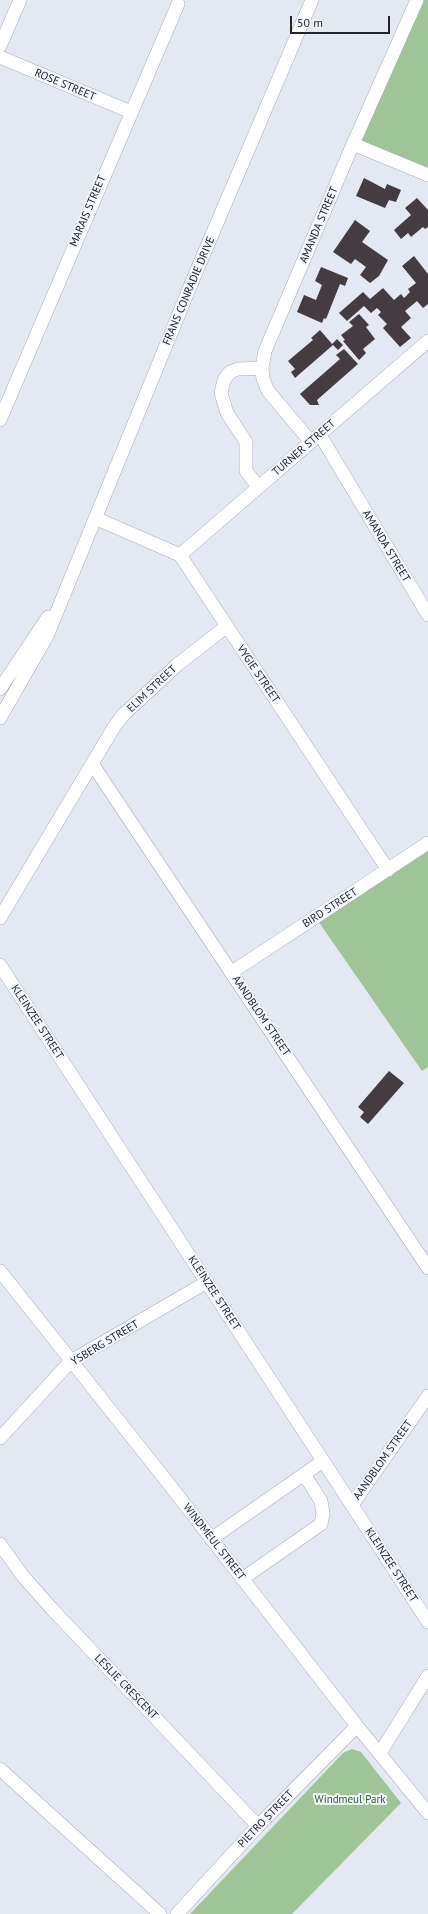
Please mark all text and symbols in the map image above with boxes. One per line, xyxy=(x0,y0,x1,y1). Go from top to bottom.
scale bar xyxy=(292,8,392,34)
text: 50 m xyxy=(297,15,323,30)
street label: ROSE STREET xyxy=(33,66,97,104)
street label: MARAIS STREET xyxy=(67,173,109,249)
street label: AMANDA STREET xyxy=(297,185,341,265)
street label: FRANS CONRADIE DRIVE xyxy=(160,235,218,347)
street label: TURNER STREET xyxy=(270,417,338,479)
street label: AMANDA STREET xyxy=(359,508,413,584)
street label: VYGIE STREET xyxy=(234,642,282,706)
street label: ELIM STREET xyxy=(125,663,179,715)
street label: BIRD STREET xyxy=(300,885,360,931)
street label: AANDBLOM STREET xyxy=(229,973,293,1059)
street label: KLEINZEE STREET xyxy=(8,982,66,1062)
street label: KLEINZEE STREET xyxy=(185,1253,243,1333)
street label: YSBERG STREET xyxy=(69,1318,141,1368)
street label: AANDBLOM STREET xyxy=(351,1418,415,1502)
street label: WINDMEUL STREET xyxy=(180,1501,248,1583)
street label: KLEINZEE STREET xyxy=(362,1525,420,1605)
street label: LESLIE CRESCENT xyxy=(92,1652,160,1722)
street label: PIETRO STREET xyxy=(235,1788,297,1850)
park label: Windmeul Park xyxy=(315,1793,385,1807)

